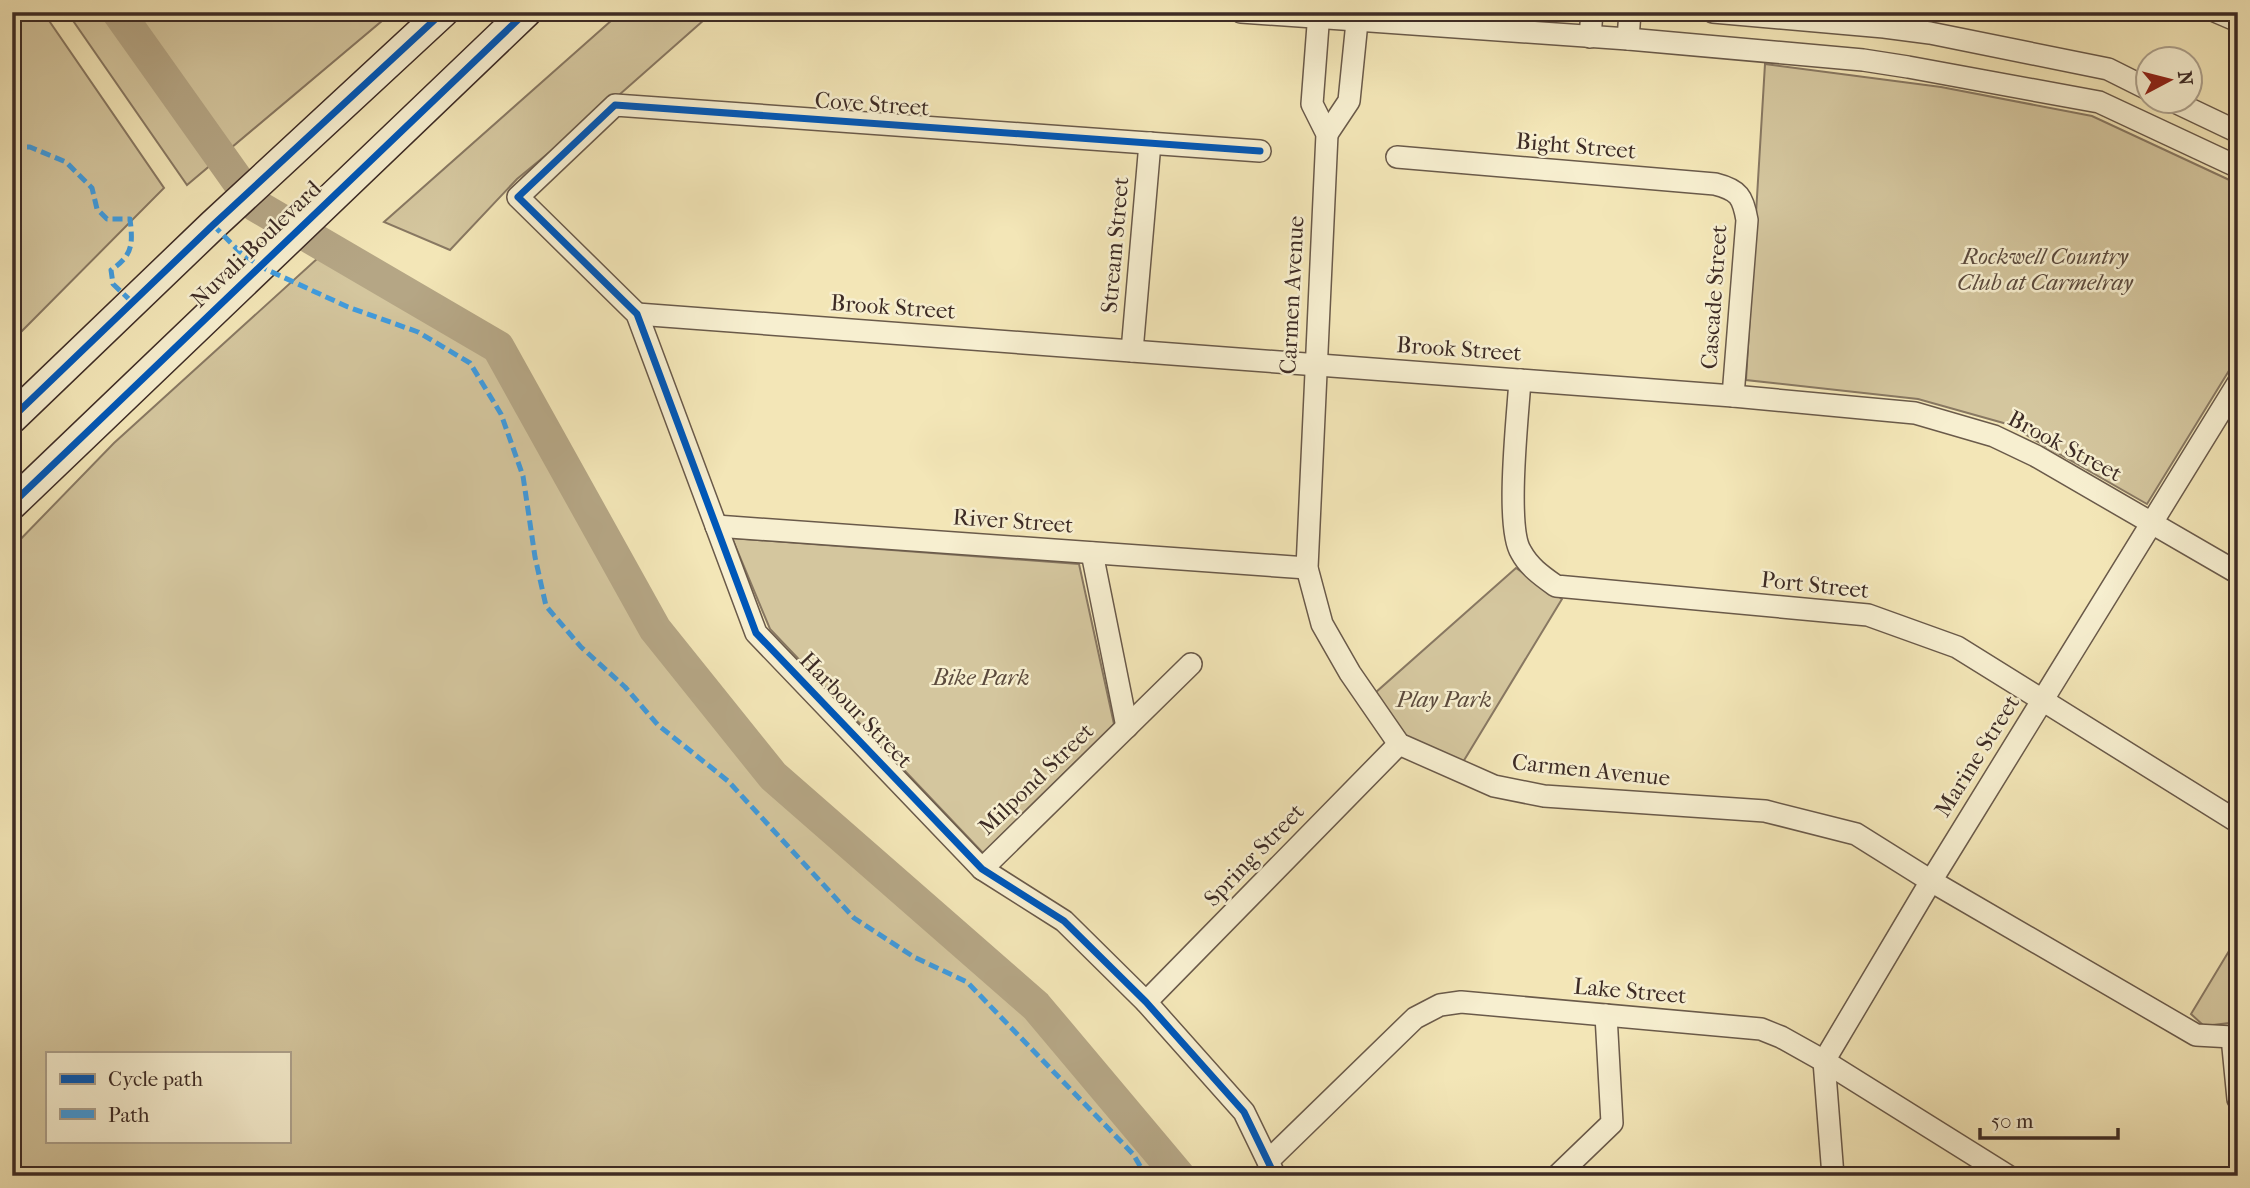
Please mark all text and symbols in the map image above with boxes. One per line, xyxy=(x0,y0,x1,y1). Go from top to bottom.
north arrow xyxy=(2134,46,2204,116)
text: N xyxy=(2173,70,2197,87)
street label: Cove Street xyxy=(814,87,930,121)
street label: Bight Street xyxy=(1515,127,1637,165)
street label: Nuvali Boulevard xyxy=(185,175,327,313)
street label: Stream Street xyxy=(1096,176,1134,314)
street label: Carmen Avenue xyxy=(1274,215,1310,375)
street label: Cascade Street xyxy=(1695,224,1733,370)
park label: Rockwell Country Club at Carmelray xyxy=(1957,243,2134,296)
street label: Brook Street xyxy=(830,289,956,325)
street label: Brook Street xyxy=(1396,331,1522,367)
street label: Brook Street xyxy=(2003,405,2127,487)
street label: River Street xyxy=(952,503,1074,539)
street label: Port Street xyxy=(1760,566,1870,604)
street label: Harbour Street xyxy=(794,646,918,774)
park label: Bike Park xyxy=(930,664,1030,691)
park label: Play Park xyxy=(1395,686,1492,713)
street label: Marine Street xyxy=(1929,690,2025,822)
street label: Milpond Street xyxy=(973,717,1099,841)
street label: Carmen Avenue xyxy=(1511,748,1671,792)
street label: Spring Street xyxy=(1198,798,1310,912)
street label: Lake Street xyxy=(1572,973,1688,1009)
legend xyxy=(46,1052,290,1142)
text: Cycle path xyxy=(108,1067,203,1091)
scale bar xyxy=(1980,1097,2119,1141)
text: Path xyxy=(108,1103,150,1127)
text: 50 m xyxy=(1991,1109,2034,1133)

